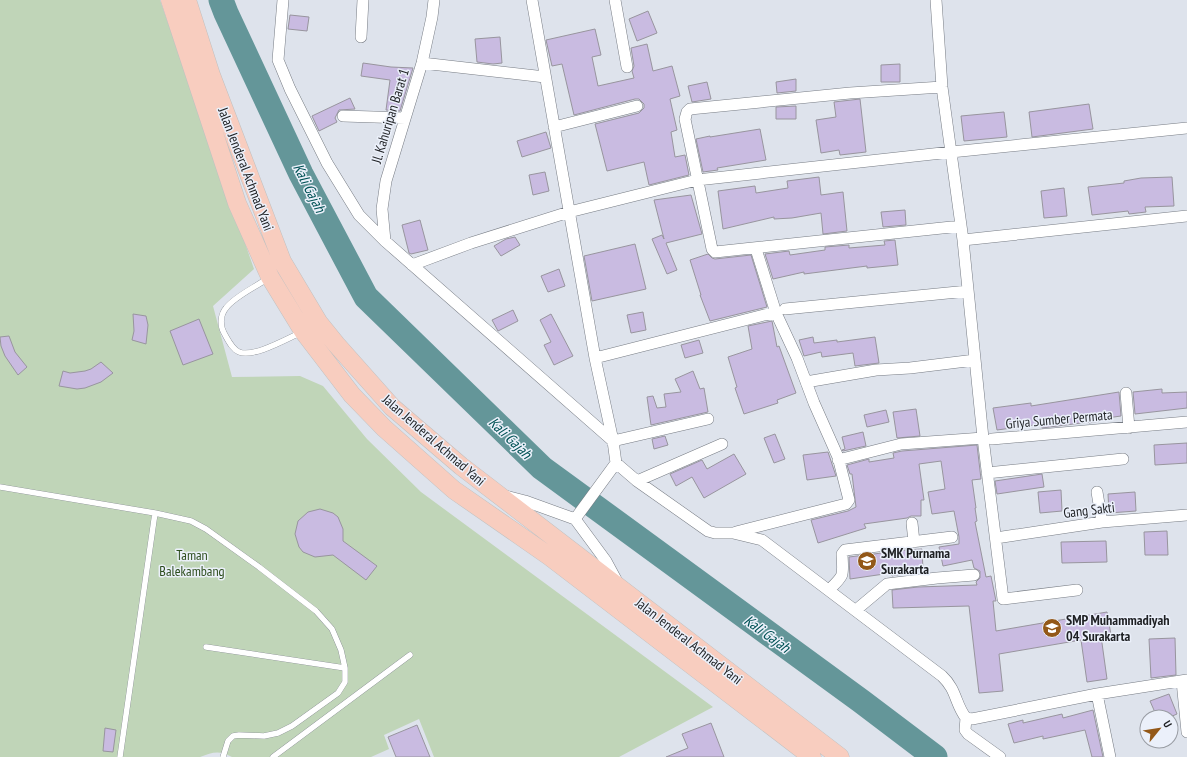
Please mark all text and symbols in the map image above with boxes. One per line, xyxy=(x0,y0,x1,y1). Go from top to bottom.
street label: Jl. Kahuripan Barat 1 xyxy=(367,66,413,166)
street label: Jalan Jenderal Achmad Yani xyxy=(214,104,278,233)
water label: Kali Gajah xyxy=(289,160,330,217)
street label: Jalan Jenderal Achmad Yani xyxy=(378,390,489,490)
street label: Griya Sumber Permata xyxy=(1005,405,1113,433)
water label: Kali Gajah xyxy=(485,413,537,464)
street label: Gang Sakti xyxy=(1062,498,1116,522)
place label: SMK Purnama Surakarta xyxy=(881,544,950,578)
park label: Taman Balekambang xyxy=(159,546,225,580)
school or university icon: SMK Purnama Surakarta xyxy=(856,550,878,572)
street label: Jalan Jenderal Achmad Yani xyxy=(631,593,746,688)
water label: Kali Gajah xyxy=(741,611,795,657)
place label: SMP Muhammadiyah 04 Surakarta xyxy=(1066,611,1170,645)
school or university icon: SMP Muhammadiyah 04 Surakarta xyxy=(1041,617,1063,639)
north arrow xyxy=(1139,709,1179,749)
text: U xyxy=(1160,718,1175,730)

